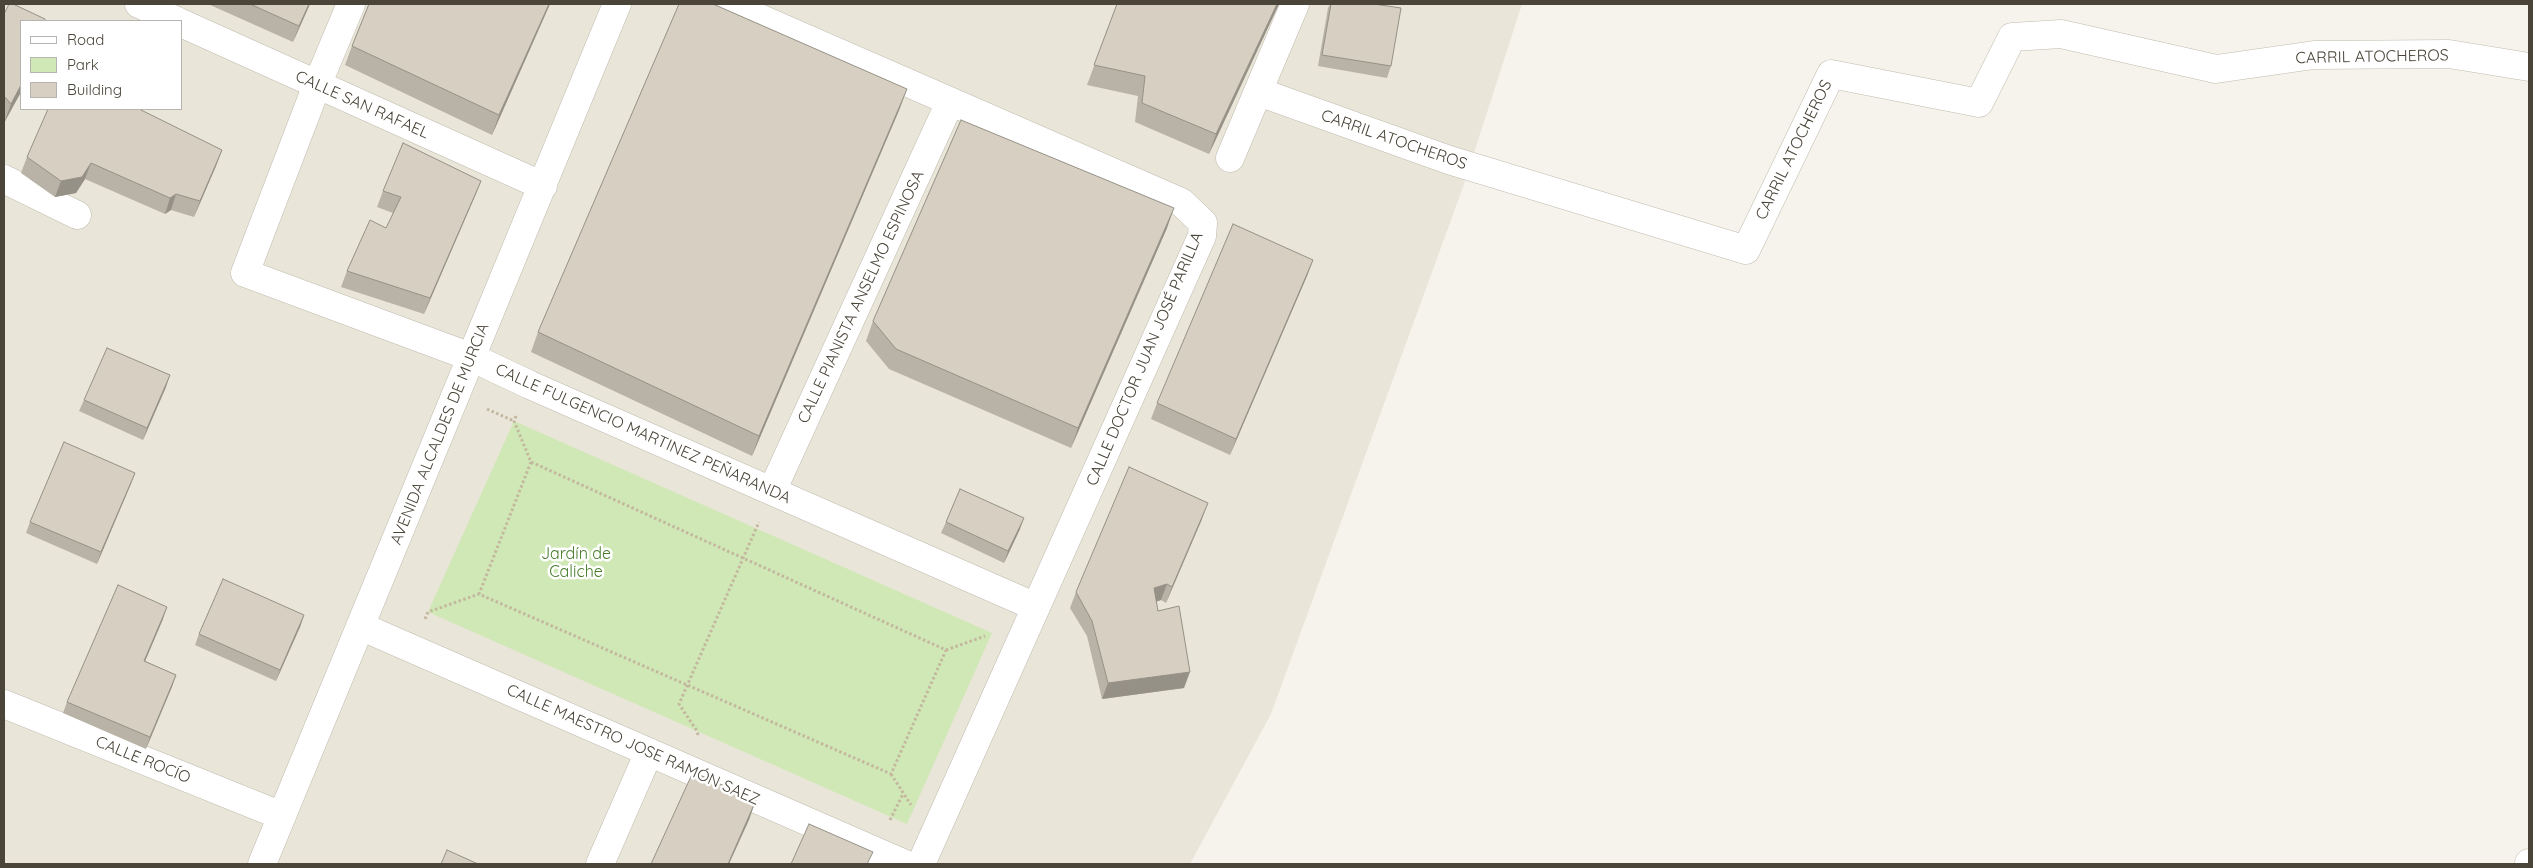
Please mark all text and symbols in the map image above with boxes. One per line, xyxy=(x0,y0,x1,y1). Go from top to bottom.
legend xyxy=(20,20,182,110)
text: Road xyxy=(67,30,104,49)
street label: CARRIL ATOCHEROS xyxy=(2295,46,2449,68)
text: Park xyxy=(67,55,99,74)
street label: CALLE SAN RAFAEL xyxy=(292,67,432,143)
street label: CARRIL ATOCHEROS xyxy=(1752,77,1836,223)
text: Building xyxy=(67,80,122,99)
street label: CARRIL ATOCHEROS xyxy=(1318,106,1470,174)
street label: CALLE PIANISTA ANSELMO ESPINOSA xyxy=(794,168,928,426)
street label: CALLE DOCTOR JUAN JOSÉ PARILLA xyxy=(1083,229,1207,489)
street label: AVENIDA ALCALDES DE MURCIA xyxy=(387,320,493,548)
street label: CALLE FULGENCIO MARTINEZ PEÑARANDA xyxy=(492,360,794,508)
park label: Jardín de Caliche xyxy=(541,544,611,582)
street label: CALLE MAESTRO JOSE RAMÓN SAEZ xyxy=(504,680,762,810)
street label: CALLE ROCÍO xyxy=(93,732,193,788)

